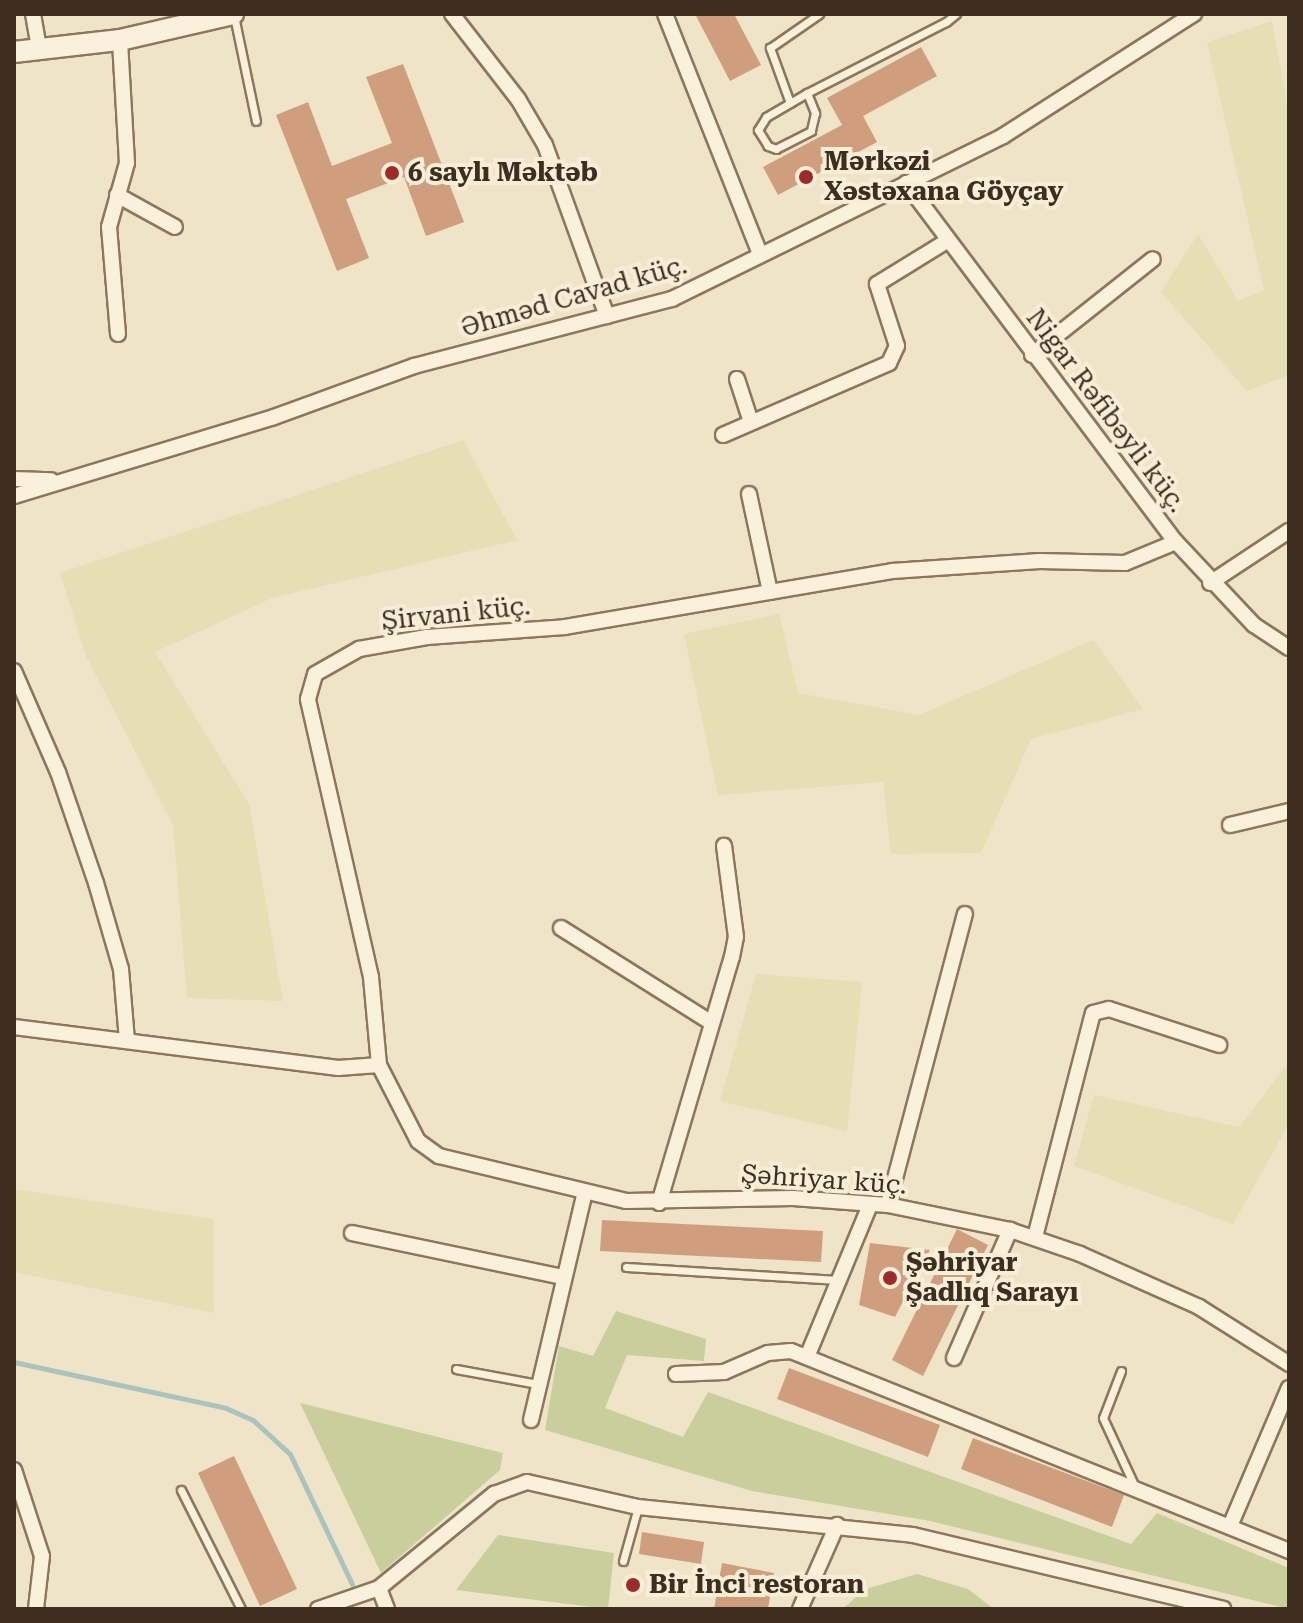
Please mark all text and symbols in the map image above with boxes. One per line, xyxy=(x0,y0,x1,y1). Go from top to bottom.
place label: Mərkəzi Xəstəxana Göyçay xyxy=(824,146,1063,208)
place label: 6 saylı Məktəb xyxy=(408,157,598,189)
marker: 6 saylı Məktəb xyxy=(383,164,401,182)
marker: Mərkəzi Xəstəxana Göyçay xyxy=(795,166,817,188)
street label: Əhməd Cavad küç. xyxy=(457,250,691,344)
street label: Nigar Rəfibəyli küç. xyxy=(1019,303,1193,519)
street label: Şirvani küç. xyxy=(380,591,532,637)
street label: Şəhriyar küç. xyxy=(740,1159,908,1201)
place label: Şəhriyar Şadlıq Sarayı xyxy=(906,1247,1078,1308)
marker: Şəhriyar Şadlıq Sarayı xyxy=(881,1269,899,1287)
place label: Bir İnci restoran xyxy=(649,1569,864,1601)
marker: Bir İnci restoran xyxy=(624,1576,642,1594)

